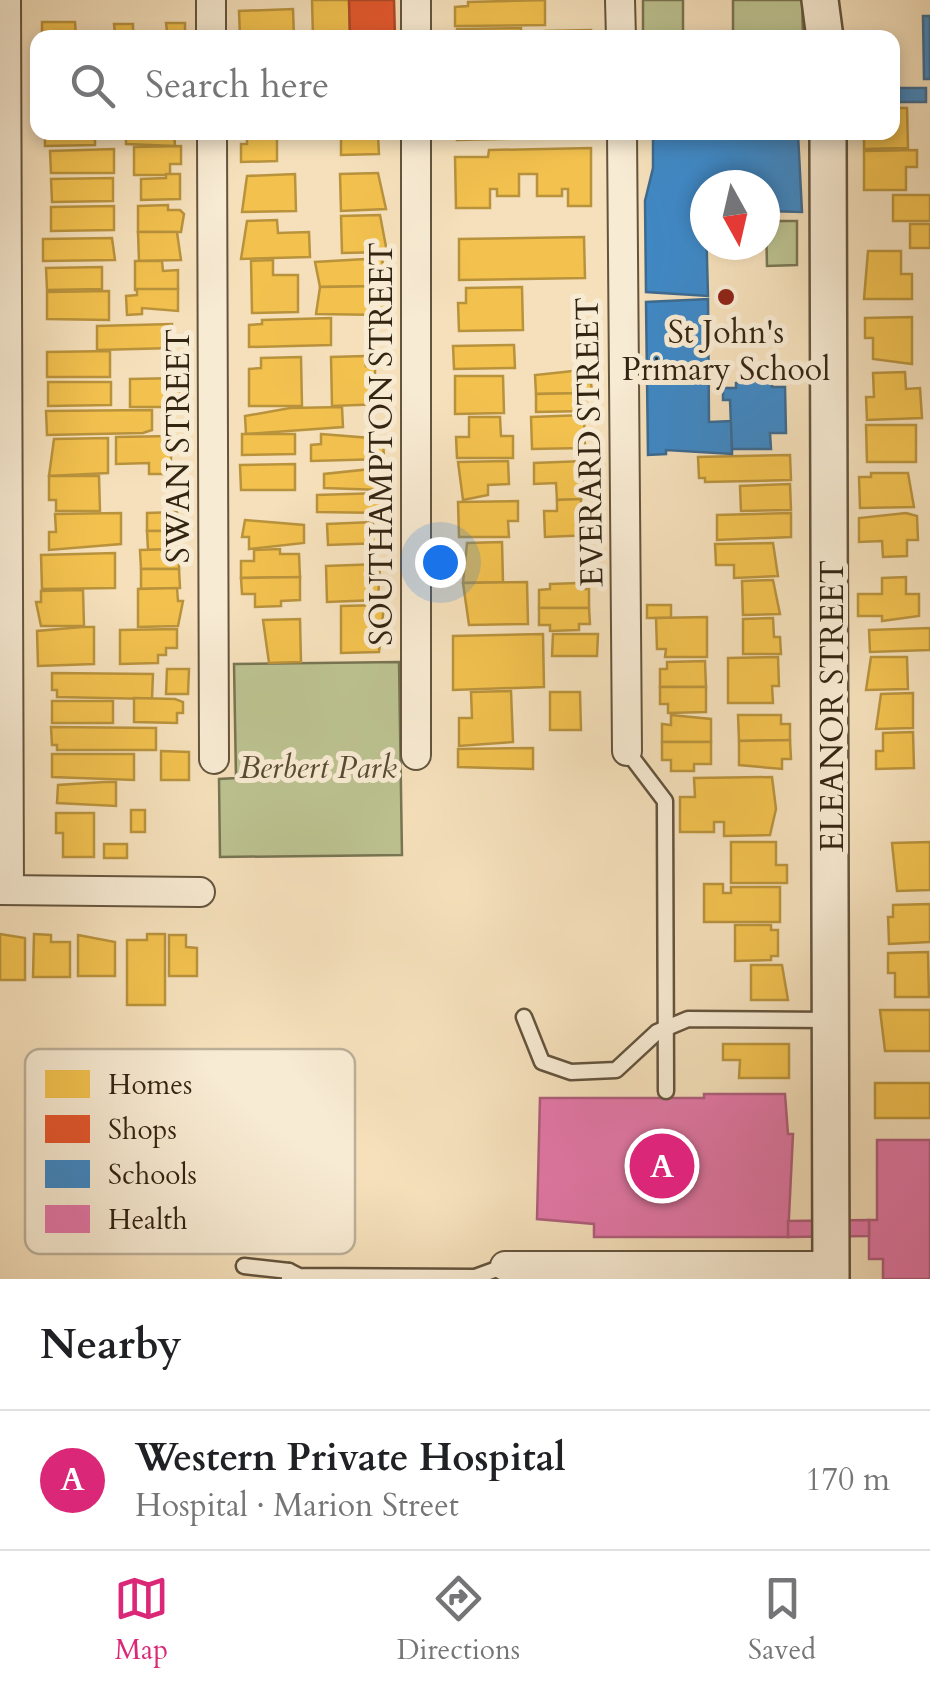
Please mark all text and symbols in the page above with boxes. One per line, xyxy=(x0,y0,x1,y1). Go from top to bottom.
search box xyxy=(30,30,900,140)
icon: search xyxy=(65,58,120,113)
text: Search here xyxy=(145,59,329,111)
north arrow xyxy=(690,170,780,260)
street label: SOUTHAMPTON STREET xyxy=(360,242,404,646)
marker: St John's Primary School xyxy=(715,286,737,308)
street label: EVERARD STREET xyxy=(565,297,615,587)
place label: St John's Primary School xyxy=(622,311,830,392)
street label: SWAN STREET xyxy=(157,329,201,563)
your location xyxy=(415,537,466,588)
street label: ELEANOR STREET xyxy=(811,560,855,852)
park label: Berbert Park xyxy=(239,746,397,790)
legend xyxy=(25,1049,355,1254)
text: Homes xyxy=(108,1066,192,1104)
text: Shops xyxy=(108,1111,177,1149)
pin: A xyxy=(630,1128,694,1204)
text: Schools xyxy=(108,1156,197,1194)
text: Health xyxy=(108,1201,188,1239)
text: Nearby xyxy=(40,1316,182,1373)
text: Western Private Hospital xyxy=(135,1432,566,1484)
text: A xyxy=(60,1458,85,1502)
text: 170 m xyxy=(805,1458,890,1502)
text: Hospital · Marion Street xyxy=(135,1484,459,1528)
tab: Map xyxy=(114,1571,169,1669)
tab: Directions xyxy=(397,1571,520,1669)
tab: Saved xyxy=(748,1571,816,1669)

